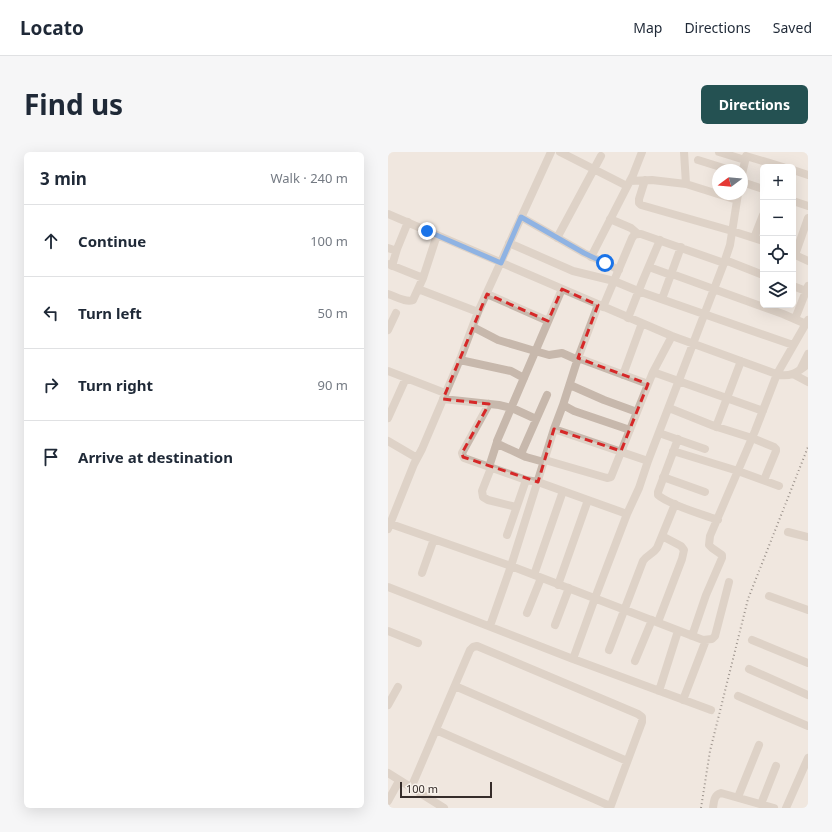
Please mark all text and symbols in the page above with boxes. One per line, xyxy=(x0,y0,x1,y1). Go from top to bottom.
text: Locato xyxy=(20,15,84,41)
text: Map xyxy=(633,18,662,37)
text: Directions xyxy=(684,18,751,37)
text: Saved xyxy=(773,18,812,37)
text: Find us xyxy=(24,85,123,123)
button: Directions xyxy=(701,85,808,124)
north arrow xyxy=(712,164,748,200)
map controls xyxy=(760,164,796,308)
button: + xyxy=(760,164,796,200)
text: 3 min xyxy=(40,167,87,190)
text: Walk · 240 m xyxy=(270,169,348,187)
button: − xyxy=(760,200,796,236)
route end xyxy=(418,222,436,240)
icon: ahead xyxy=(40,230,62,252)
text: Continue xyxy=(78,231,146,251)
text: 100 m xyxy=(310,232,348,250)
button: locate xyxy=(760,236,796,272)
route start xyxy=(596,254,614,272)
button: layers xyxy=(760,272,796,308)
icon: left xyxy=(40,302,62,324)
text: Turn left xyxy=(78,303,142,323)
text: 50 m xyxy=(318,304,348,322)
icon: right xyxy=(40,374,62,396)
text: Turn right xyxy=(78,375,153,395)
text: 90 m xyxy=(318,376,348,394)
icon: arrive xyxy=(40,446,62,468)
text: Arrive at destination xyxy=(78,447,233,467)
scale bar xyxy=(400,780,492,799)
text: 100 m xyxy=(406,781,438,796)

